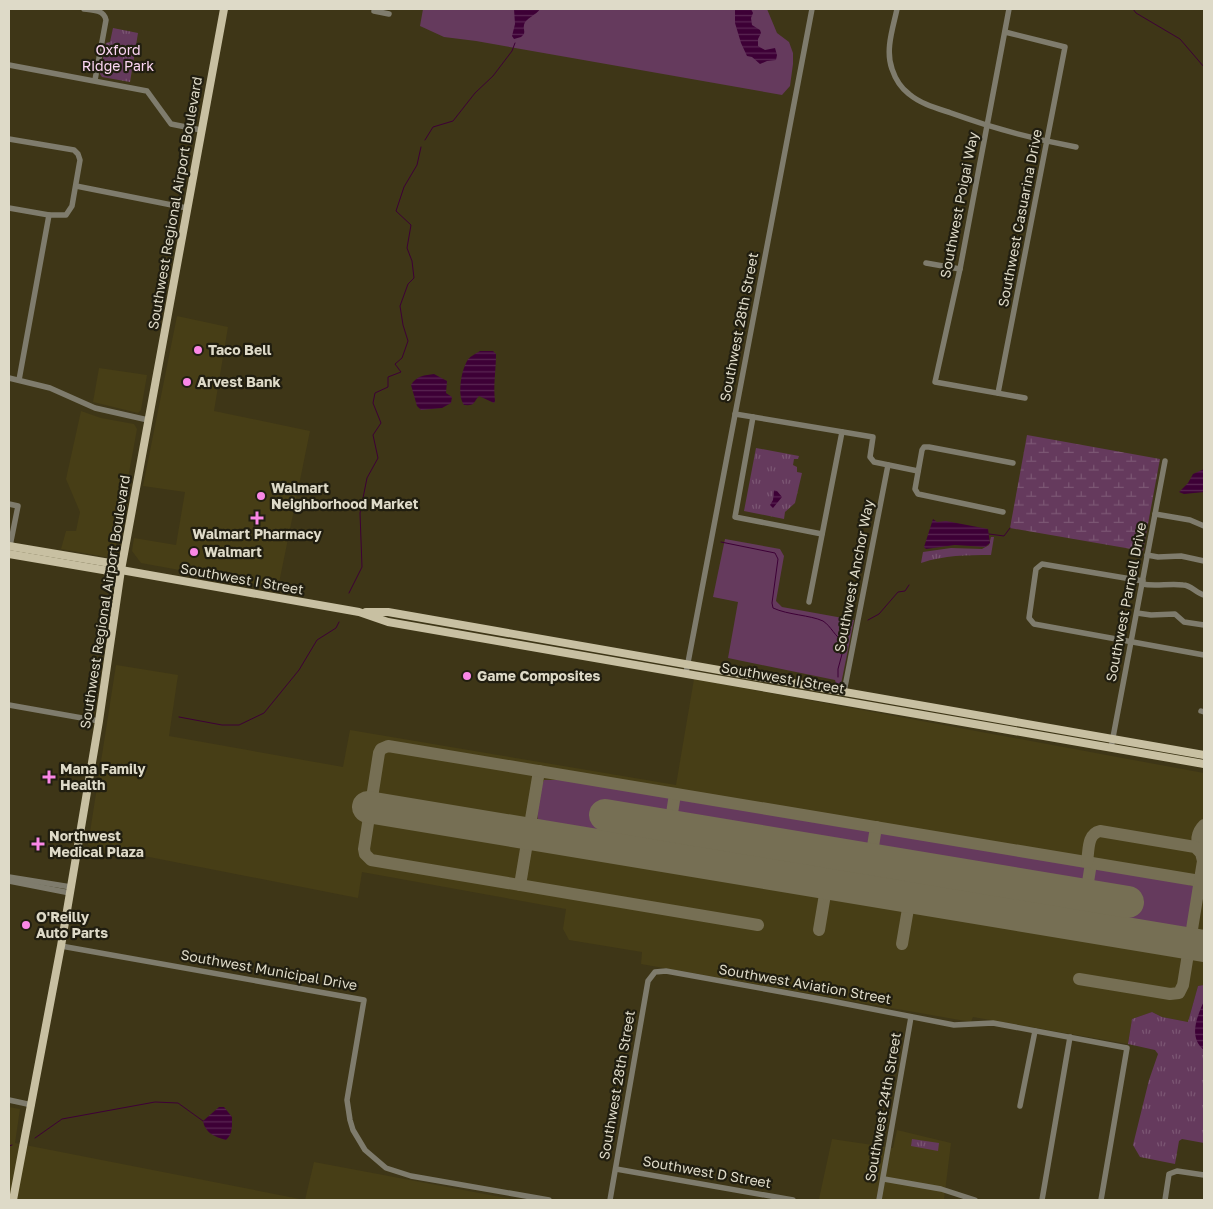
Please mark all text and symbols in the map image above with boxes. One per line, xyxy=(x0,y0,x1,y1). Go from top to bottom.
park label: Oxford Ridge Park xyxy=(82,41,154,74)
street label: Southwest Regional Airport Boulevard xyxy=(144,75,205,331)
street label: Southwest Casuarina Drive xyxy=(994,127,1045,308)
street label: Southwest Poigai Way xyxy=(936,130,981,280)
street label: Southwest 28th Street xyxy=(716,251,761,403)
place label: Taco Bell xyxy=(208,341,272,358)
marker: Taco Bell xyxy=(192,344,204,356)
place label: Arvest Bank xyxy=(197,373,281,390)
marker: Arvest Bank xyxy=(181,376,193,388)
street label: Southwest Regional Airport Boulevard xyxy=(76,474,133,730)
place label: Walmart Neighborhood Market xyxy=(271,479,419,512)
marker: Walmart Neighborhood Market xyxy=(255,490,267,502)
street label: Southwest Anchor Way xyxy=(830,498,877,654)
marker: Walmart Pharmacy xyxy=(251,512,263,524)
street label: Southwest Parnell Drive xyxy=(1102,521,1149,683)
place label: Walmart Pharmacy xyxy=(192,525,322,542)
place label: Walmart xyxy=(204,543,262,560)
marker: Walmart xyxy=(188,546,200,558)
street label: Southwest I Street xyxy=(179,559,305,598)
street label: Southwest I Street xyxy=(720,658,846,697)
place label: Game Composites xyxy=(477,667,601,684)
marker: Game Composites xyxy=(461,670,473,682)
place label: Mana Family Health xyxy=(60,760,146,793)
marker: Mana Family Health xyxy=(42,770,56,784)
place label: Northwest Medical Plaza xyxy=(49,827,144,860)
marker: Northwest Medical Plaza xyxy=(31,837,45,851)
place label: O'Reilly Auto Parts xyxy=(36,908,108,941)
marker: O'Reilly Auto Parts xyxy=(20,919,32,931)
street label: Southwest Municipal Drive xyxy=(179,946,359,993)
street label: Southwest Aviation Street xyxy=(717,960,893,1007)
street label: Southwest 28th Street xyxy=(595,1009,638,1161)
street label: Southwest 24th Street xyxy=(861,1031,904,1183)
street label: Southwest D Street xyxy=(641,1152,773,1191)

